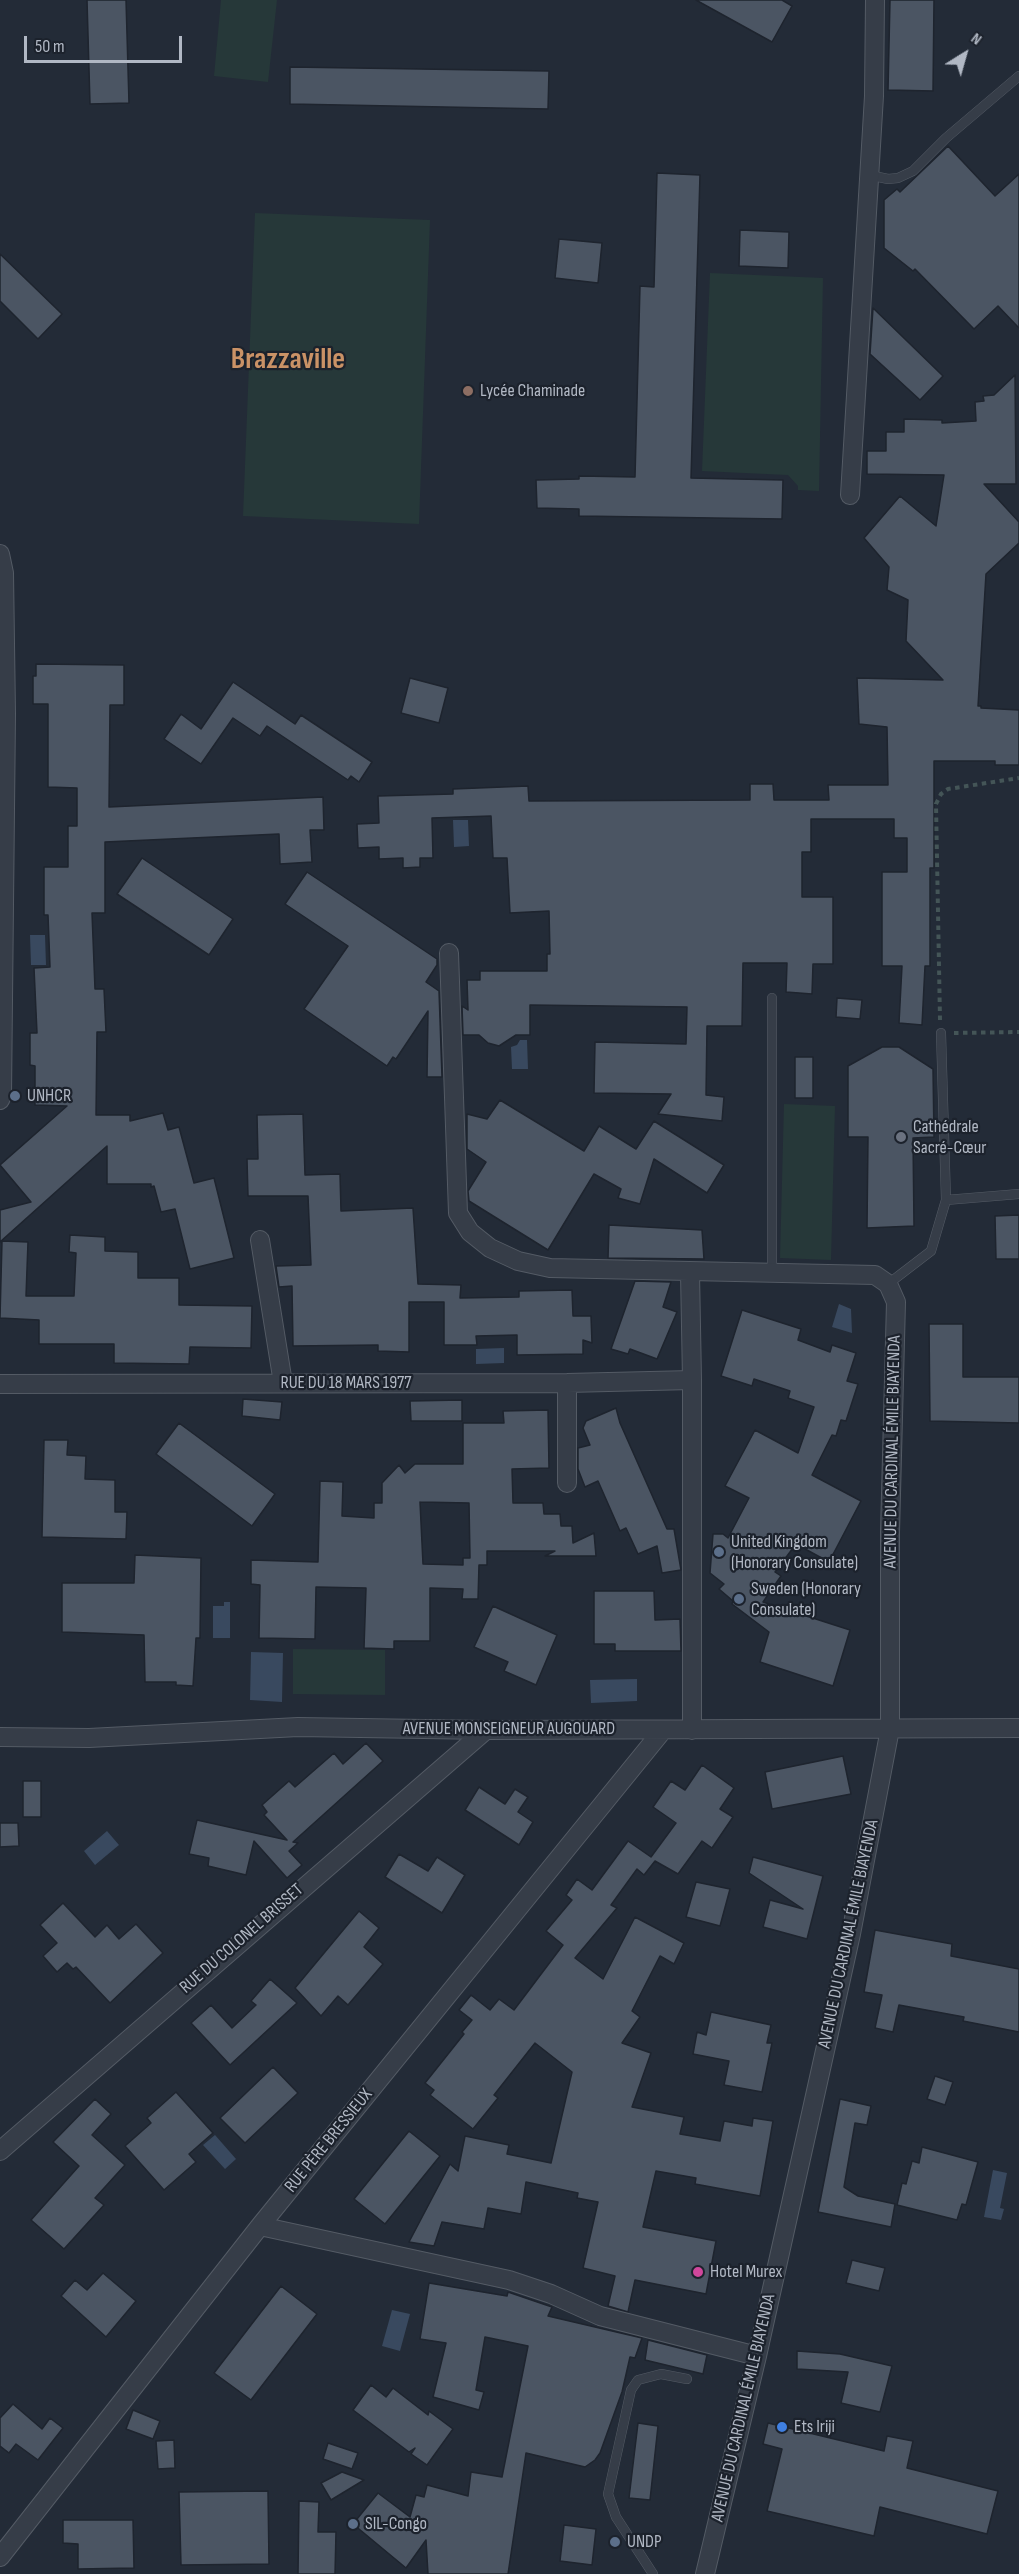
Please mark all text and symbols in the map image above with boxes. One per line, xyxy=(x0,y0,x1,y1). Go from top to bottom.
scale bar xyxy=(27,24,184,62)
north arrow xyxy=(935,24,995,84)
text: N xyxy=(967,29,985,49)
text: 50 m xyxy=(35,36,65,57)
district label: Brazzaville xyxy=(231,342,345,378)
place label: Lycée Chaminade xyxy=(480,380,585,402)
marker: Lycée Chaminade xyxy=(461,384,475,398)
place label: UNHCR xyxy=(27,1085,71,1107)
marker: UNHCR xyxy=(8,1089,22,1103)
place label: Cathédrale Sacré-Cœur xyxy=(913,1116,986,1158)
marker: Cathédrale Sacré-Cœur xyxy=(894,1130,908,1144)
street label: AVENUE DU CARDINAL ÉMILE BIAYENDA xyxy=(880,1335,906,1569)
street label: RUE DU 18 MARS 1977 xyxy=(280,1372,412,1394)
place label: United Kingdom (Honorary Consulate) xyxy=(731,1531,858,1574)
marker: United Kingdom (Honorary Consulate) xyxy=(712,1545,726,1559)
place label: Sweden (Honorary Consulate) xyxy=(751,1578,861,1620)
marker: Sweden (Honorary Consulate) xyxy=(732,1592,746,1606)
street label: AVENUE MONSEIGNEUR AUGOUARD xyxy=(403,1718,615,1740)
street label: AVENUE DU CARDINAL ÉMILE BIAYENDA xyxy=(814,1818,884,2050)
street label: RUE DU COLONEL BRISSET xyxy=(176,1879,308,1999)
street label: RUE PÈRE BRESSIEUX xyxy=(281,2085,377,2197)
place label: Hotel Murex xyxy=(710,2261,782,2283)
marker: Hotel Murex xyxy=(691,2265,705,2279)
street label: AVENUE DU CARDINAL ÉMILE BIAYENDA xyxy=(707,2292,781,2524)
place label: Ets Iriji xyxy=(794,2416,835,2438)
marker: Ets Iriji xyxy=(775,2420,789,2434)
place label: SIL-Congo xyxy=(365,2513,427,2535)
marker: SIL-Congo xyxy=(346,2517,360,2531)
place label: UNDP xyxy=(627,2531,662,2553)
marker: UNDP xyxy=(608,2535,622,2549)

